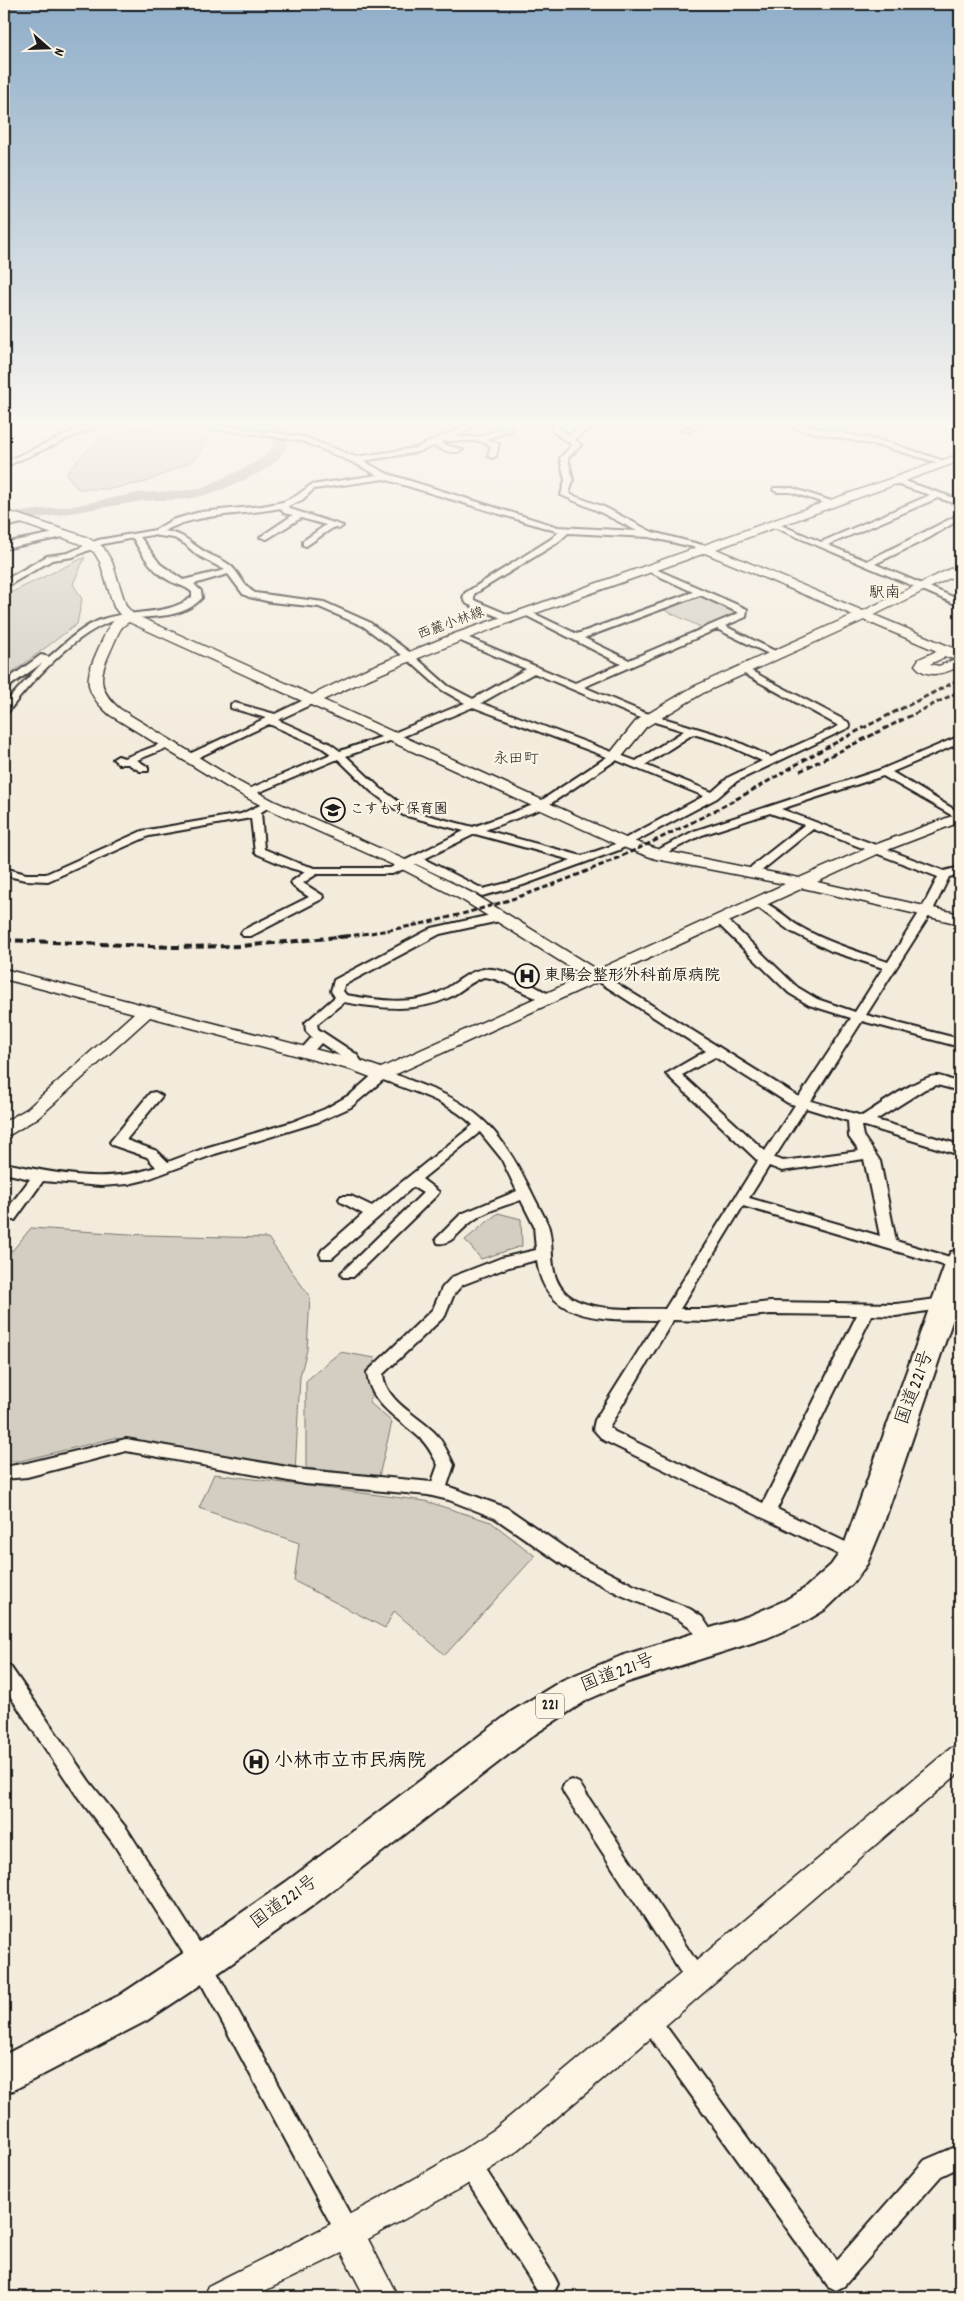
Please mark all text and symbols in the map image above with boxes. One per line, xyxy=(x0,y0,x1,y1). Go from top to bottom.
north arrow xyxy=(22,22,72,72)
text: N xyxy=(48,45,69,59)
district label: 駅南 xyxy=(869,582,901,605)
street label: 西麓小林線 xyxy=(415,603,487,645)
district label: 永田町 xyxy=(493,749,539,771)
school or university icon: こすもす保育園 xyxy=(320,797,346,823)
place label: こすもす保育園 xyxy=(350,800,448,820)
hospital icon: 東陽会整形外科前原病院 xyxy=(514,963,540,989)
place label: 東陽会整形外科前原病院 xyxy=(544,965,720,988)
street label: 国道221号 xyxy=(890,1347,942,1429)
street label: 国道221号 xyxy=(577,1647,659,1701)
road number: 221 xyxy=(536,1694,564,1718)
hospital icon: 小林市立市民病院 xyxy=(243,1749,269,1775)
place label: 小林市立市民病院 xyxy=(274,1749,426,1776)
street label: 国道221号 xyxy=(246,1869,324,1937)

